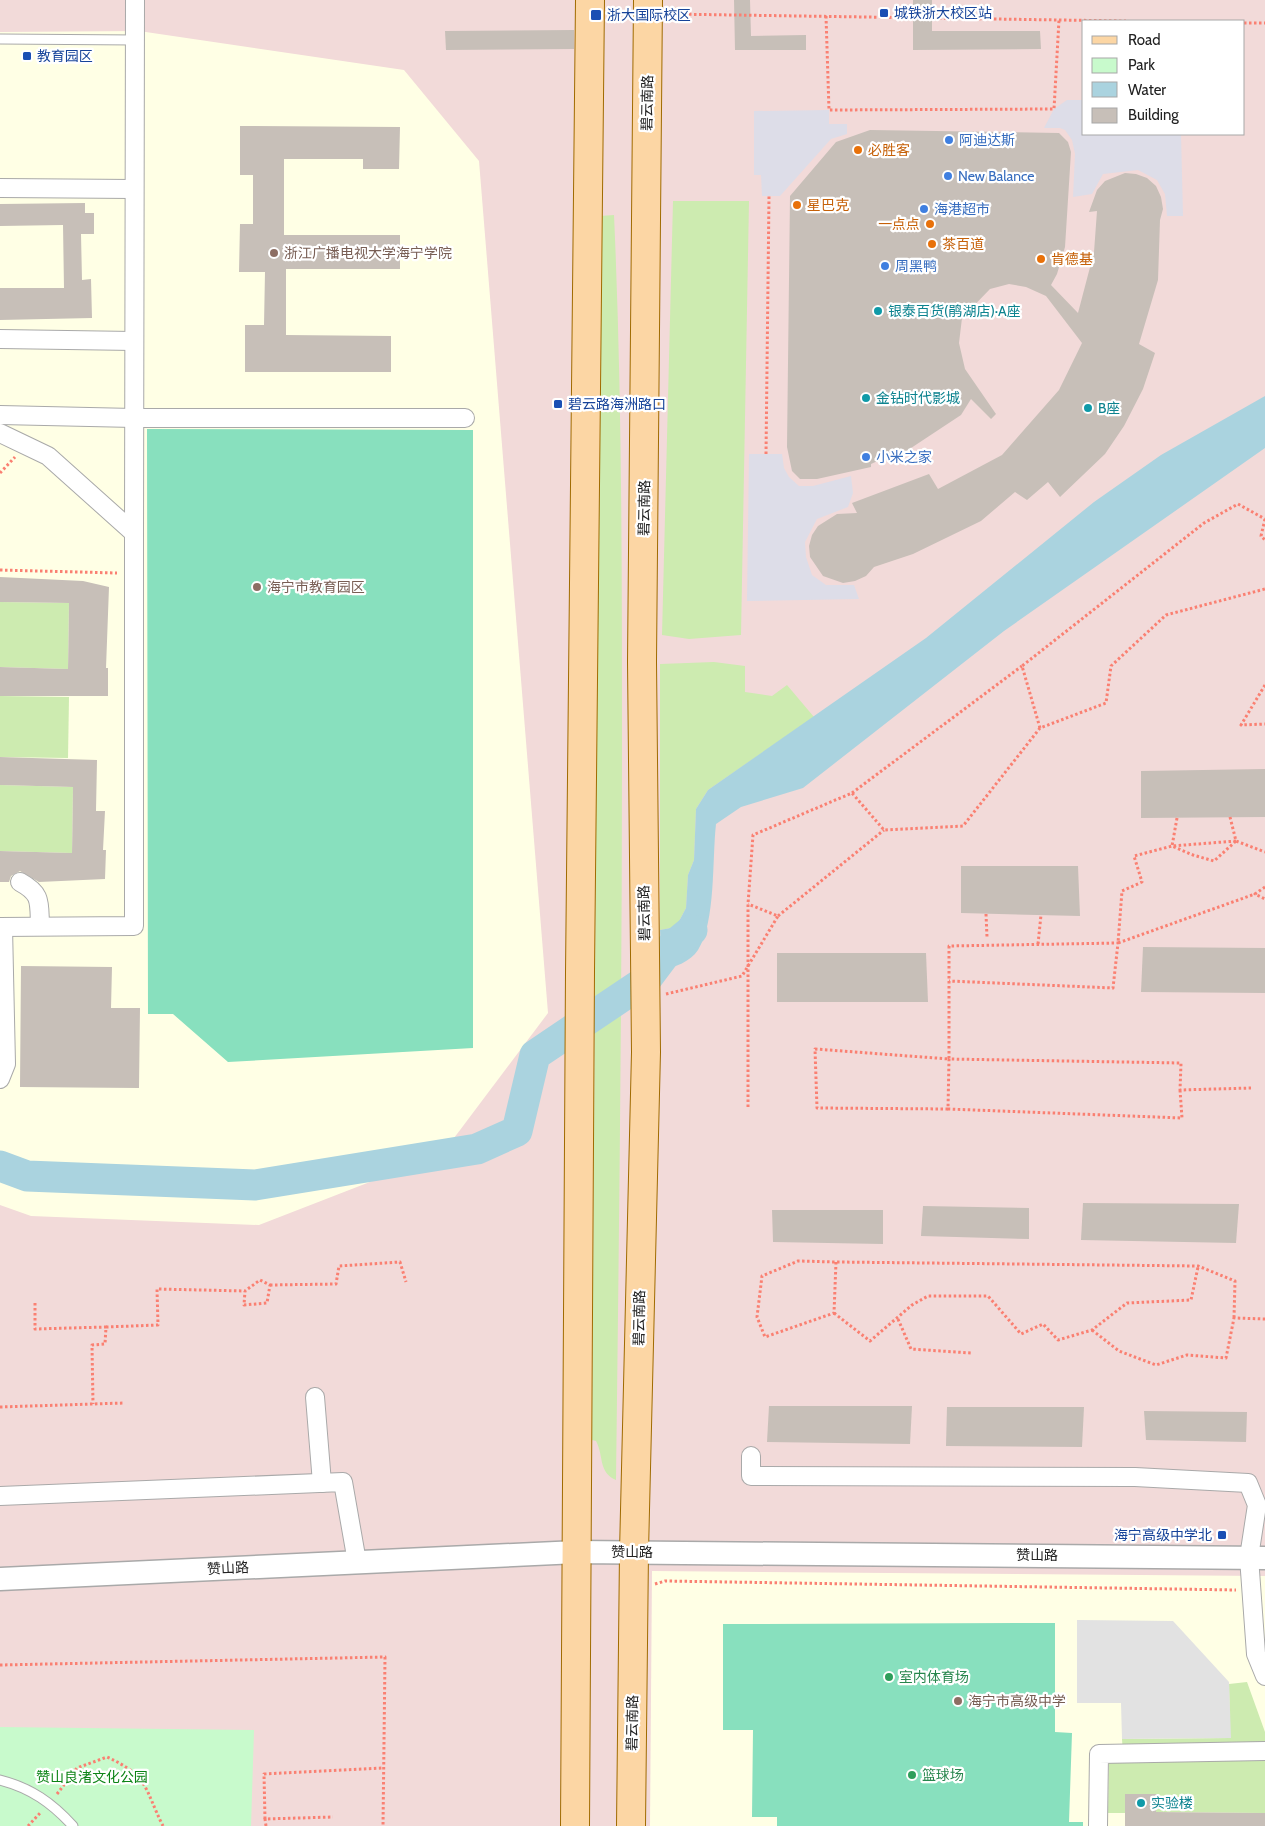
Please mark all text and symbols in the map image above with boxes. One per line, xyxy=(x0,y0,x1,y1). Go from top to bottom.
place label: 城铁浙大校区站 xyxy=(894,4,992,22)
place label: 浙大国际校区 xyxy=(607,6,691,24)
marker: 城铁浙大校区站 xyxy=(878,7,890,19)
marker: 浙大国际校区 xyxy=(589,8,603,22)
legend xyxy=(1082,20,1245,135)
text: Road xyxy=(1128,31,1161,49)
place label: 教育园区 xyxy=(37,47,93,65)
marker: 教育园区 xyxy=(21,50,33,62)
text: Park xyxy=(1128,56,1155,74)
street label: 碧云南路 xyxy=(638,75,656,131)
text: Water xyxy=(1128,81,1166,99)
text: Building xyxy=(1128,106,1179,124)
place label: 阿迪达斯 xyxy=(959,131,1015,149)
marker: 阿迪达斯 xyxy=(943,134,955,146)
place label: 必胜客 xyxy=(868,141,910,159)
marker: 必胜客 xyxy=(852,144,864,156)
place label: New Balance xyxy=(958,167,1034,185)
marker: New Balance xyxy=(942,170,954,182)
place label: 星巴克 xyxy=(807,196,849,214)
marker: 星巴克 xyxy=(791,199,803,211)
place label: 海港超市 xyxy=(934,200,990,218)
marker: 海港超市 xyxy=(918,203,930,215)
place label: 一点点 xyxy=(878,215,920,233)
marker: 一点点 xyxy=(924,218,936,230)
place label: 茶百道 xyxy=(942,235,984,253)
marker: 茶百道 xyxy=(926,238,938,250)
place label: 浙江广播电视大学海宁学院 xyxy=(284,244,452,262)
marker: 浙江广播电视大学海宁学院 xyxy=(268,247,280,259)
place label: 肯德基 xyxy=(1051,250,1093,268)
marker: 肯德基 xyxy=(1035,253,1047,265)
place label: 周黑鸭 xyxy=(895,257,937,275)
marker: 周黑鸭 xyxy=(879,260,891,272)
place label: 银泰百货(鹃湖店)·A座 xyxy=(888,302,1021,320)
marker: 银泰百货(鹃湖店)·A座 xyxy=(872,305,884,317)
place label: 金钻时代影城 xyxy=(876,389,960,407)
marker: 金钻时代影城 xyxy=(860,392,872,404)
place label: 碧云路海洲路口 xyxy=(568,395,666,413)
marker: 碧云路海洲路口 xyxy=(552,398,564,410)
place label: B座 xyxy=(1098,399,1120,417)
marker: B座 xyxy=(1082,402,1094,414)
place label: 小米之家 xyxy=(876,448,932,466)
marker: 小米之家 xyxy=(860,451,872,463)
street label: 碧云南路 xyxy=(635,480,653,536)
place label: 海宁市教育园区 xyxy=(267,578,365,596)
marker: 海宁市教育园区 xyxy=(251,581,263,593)
street label: 碧云南路 xyxy=(635,885,653,941)
street label: 碧云南路 xyxy=(630,1290,648,1346)
place label: 海宁高级中学北 xyxy=(1114,1526,1212,1544)
marker: 海宁高级中学北 xyxy=(1216,1529,1228,1541)
street label: 赞山路 xyxy=(611,1543,653,1561)
street label: 赞山路 xyxy=(1016,1546,1058,1564)
street label: 赞山路 xyxy=(207,1558,249,1578)
place label: 室内体育场 xyxy=(899,1668,969,1686)
marker: 室内体育场 xyxy=(883,1671,895,1683)
place label: 海宁市高级中学 xyxy=(968,1692,1066,1710)
street label: 碧云南路 xyxy=(623,1695,641,1751)
marker: 海宁市高级中学 xyxy=(952,1695,964,1707)
place label: 篮球场 xyxy=(922,1766,964,1784)
park label: 赞山良渚文化公园 xyxy=(36,1768,148,1786)
marker: 篮球场 xyxy=(906,1769,918,1781)
place label: 实验楼 xyxy=(1151,1794,1193,1812)
marker: 实验楼 xyxy=(1135,1797,1147,1809)

